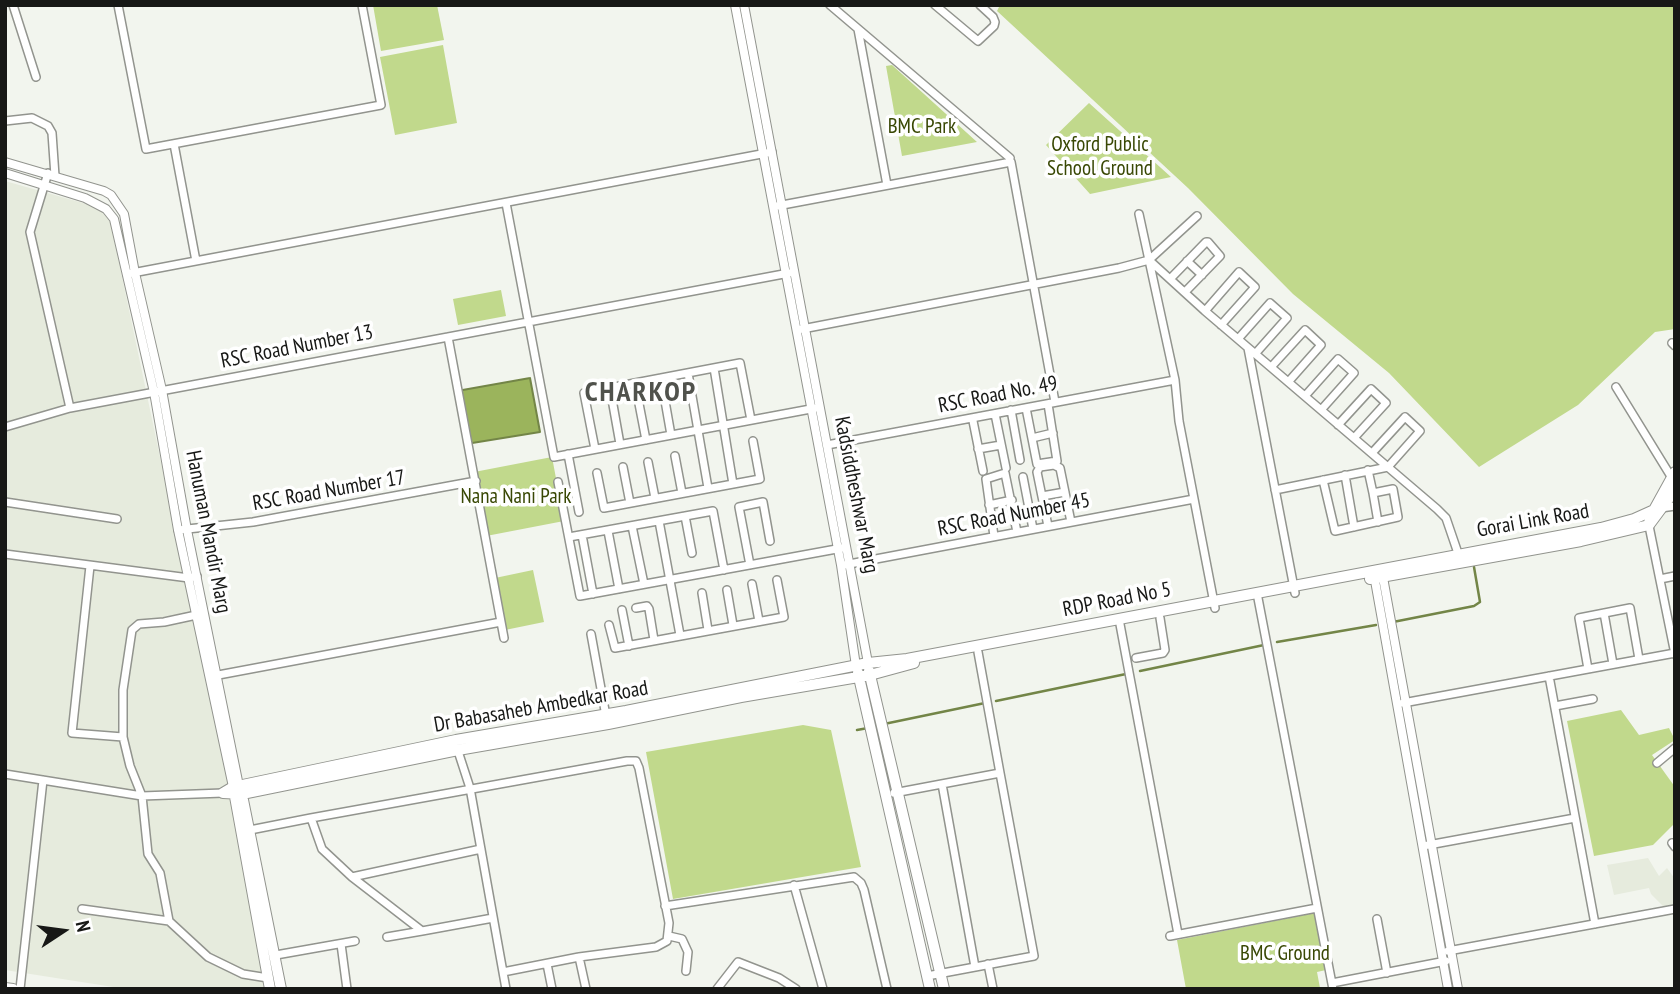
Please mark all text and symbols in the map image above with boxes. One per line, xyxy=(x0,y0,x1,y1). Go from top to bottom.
park label: BMC Park xyxy=(888,114,956,140)
park label: Oxford Public School Ground xyxy=(1047,132,1153,182)
street label: RSC Road Number 13 xyxy=(219,320,375,374)
street label: RSC Road No. 49 xyxy=(936,371,1060,419)
district label: CHARKOP xyxy=(586,376,696,410)
street label: Kadsiddheshwar Marg xyxy=(828,415,884,575)
street label: Hanuman Mandir Marg xyxy=(180,449,236,615)
street label: RSC Road Number 17 xyxy=(251,465,407,517)
park label: Nana Nani Park xyxy=(461,484,571,510)
street label: RSC Road Number 45 xyxy=(936,488,1092,542)
street label: Gorai Link Road xyxy=(1475,499,1591,543)
street label: RDP Road No 5 xyxy=(1061,577,1173,623)
street label: Dr Babasaheb Ambedkar Road xyxy=(432,676,650,738)
north arrow xyxy=(28,896,98,966)
text: N xyxy=(71,919,96,934)
park label: BMC Ground xyxy=(1240,941,1330,967)

